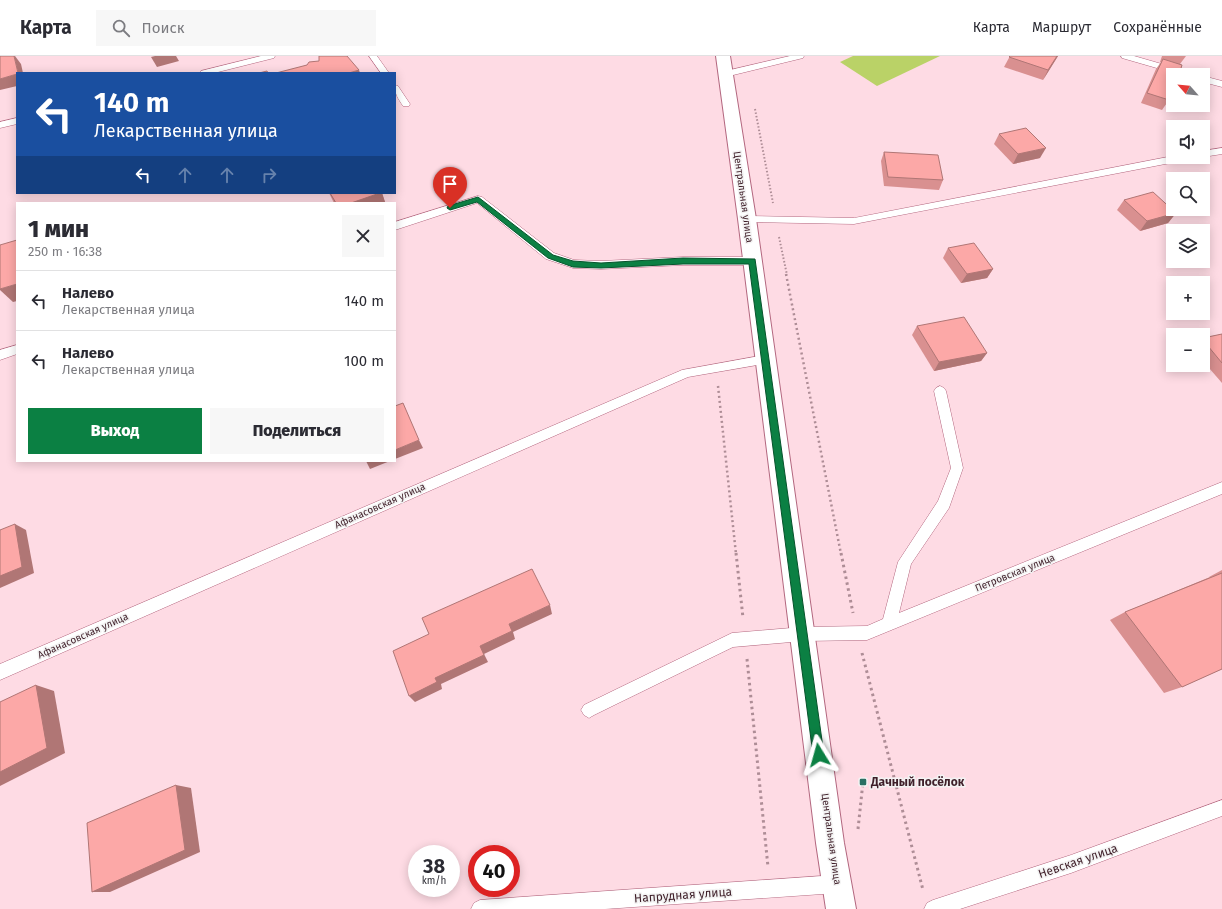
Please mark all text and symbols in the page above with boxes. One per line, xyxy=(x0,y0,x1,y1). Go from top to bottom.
search box xyxy=(96,10,376,46)
text: Карта xyxy=(20,16,72,39)
icon: search xyxy=(110,17,132,39)
text: Поиск xyxy=(142,19,184,37)
text: Карта xyxy=(973,19,1010,36)
text: Маршрут xyxy=(1032,19,1091,36)
text: Сохранённые xyxy=(1113,19,1202,36)
north arrow xyxy=(1166,68,1210,112)
map controls xyxy=(1166,68,1210,372)
text: 140 m xyxy=(94,86,170,119)
icon: left xyxy=(28,88,80,140)
text: Лекарственная улица xyxy=(94,120,278,142)
button: sound xyxy=(1166,120,1210,164)
street label: Центральная улица xyxy=(731,151,755,243)
icon: left xyxy=(132,164,154,186)
icon: ahead xyxy=(174,164,196,186)
icon: ahead xyxy=(216,164,238,186)
icon: right xyxy=(258,164,280,186)
pin xyxy=(433,167,467,208)
button: search xyxy=(1166,172,1210,216)
icon: arrive xyxy=(439,173,461,195)
text: 1 мин xyxy=(28,215,89,243)
button: close xyxy=(342,215,384,257)
button: layers xyxy=(1166,224,1210,268)
text: 250 m · 16:38 xyxy=(28,244,102,259)
button: + xyxy=(1166,276,1210,320)
text: Налево xyxy=(62,284,114,302)
icon: left xyxy=(28,290,50,312)
text: 140 m xyxy=(344,292,384,310)
text: Лекарственная улица xyxy=(62,302,195,317)
button: − xyxy=(1166,328,1210,372)
text: Налево xyxy=(62,344,114,362)
icon: left xyxy=(28,350,50,372)
text: 100 m xyxy=(344,352,384,370)
text: Лекарственная улица xyxy=(62,362,195,377)
button: Выход xyxy=(28,408,202,454)
button: Поделиться xyxy=(210,408,384,454)
street label: Афанасовская улица xyxy=(333,481,427,531)
street label: Петровская улица xyxy=(973,551,1057,595)
street label: Афанасовская улица xyxy=(36,611,130,661)
position arrow xyxy=(798,734,840,776)
place label: Дачный посёлок xyxy=(870,775,965,789)
marker: Дачный посёлок xyxy=(858,777,868,787)
street label: Центральная улица xyxy=(819,793,843,885)
street label: Невская улица xyxy=(1036,841,1120,881)
speed limit sign: 40 xyxy=(468,845,520,897)
text: 38 xyxy=(423,854,445,878)
text: km/h xyxy=(422,875,446,887)
street label: Напрудная улица xyxy=(634,885,732,905)

